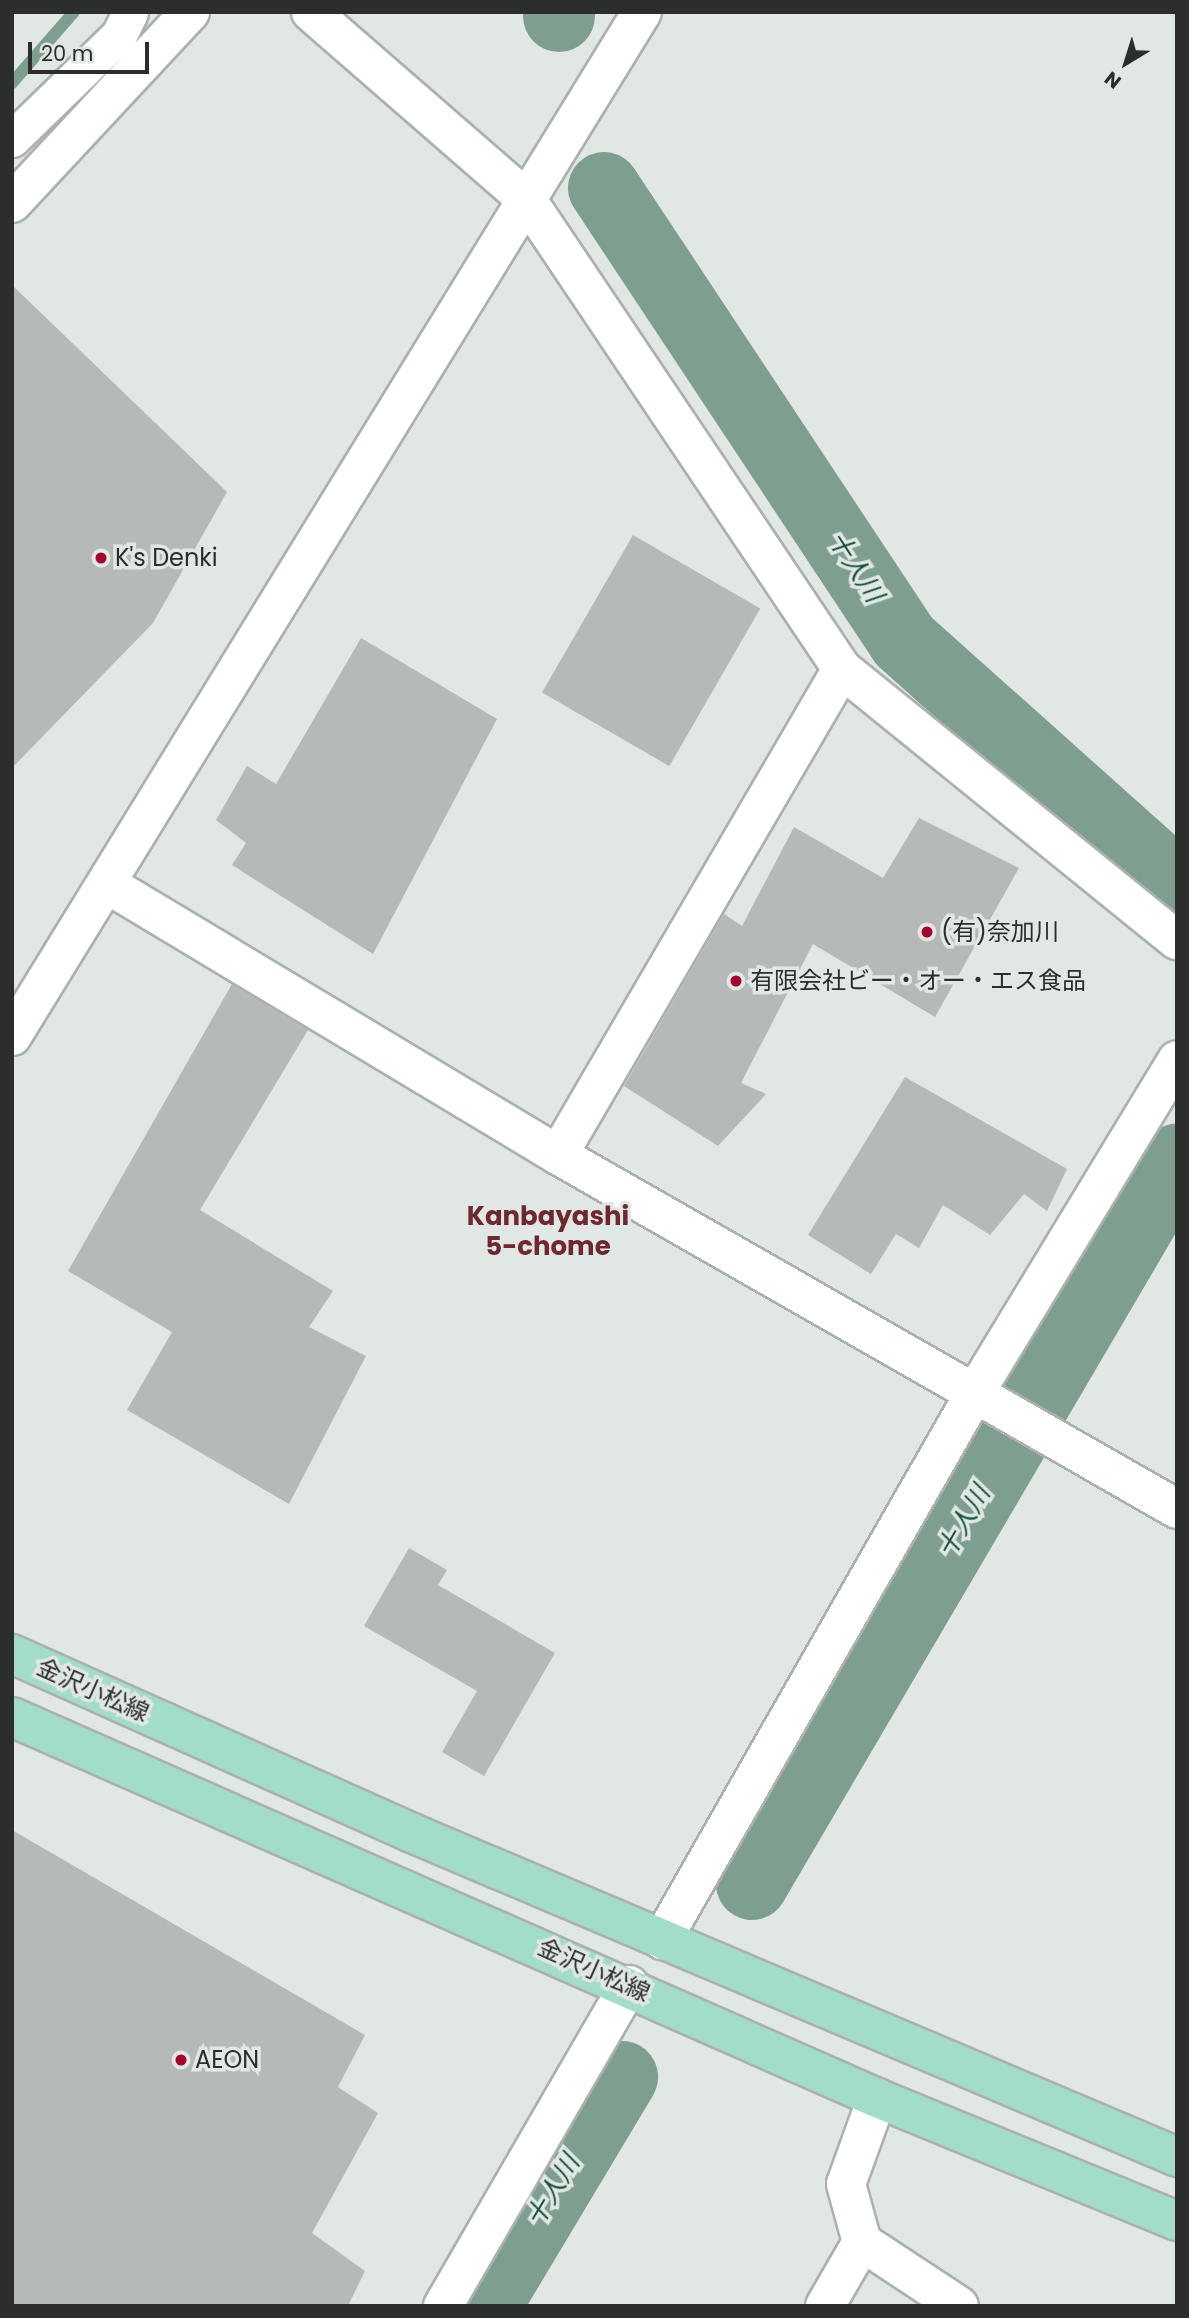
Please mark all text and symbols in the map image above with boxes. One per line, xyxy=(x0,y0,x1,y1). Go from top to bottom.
scale bar xyxy=(32,28,152,72)
north arrow xyxy=(1091,28,1161,98)
text: 20 m xyxy=(41,39,94,68)
text: N xyxy=(1099,65,1127,95)
water label: 十人川 xyxy=(821,526,889,608)
place label: K's Denki xyxy=(115,544,218,572)
marker: K's Denki xyxy=(93,550,109,566)
place label: (有)奈加川 xyxy=(941,918,1059,946)
marker: (有)奈加川 xyxy=(919,924,935,940)
place label: 有限会社ビー・オー・エス食品 xyxy=(750,967,1086,995)
marker: 有限会社ビー・オー・エス食品 xyxy=(728,973,744,989)
district label: Kanbayashi 5-chome xyxy=(467,1201,629,1262)
water label: 十人川 xyxy=(931,1480,997,1564)
street label: 金沢小松線 xyxy=(32,1652,154,1728)
street label: 金沢小松線 xyxy=(533,1932,655,2008)
place label: AEON xyxy=(195,2046,259,2074)
marker: AEON xyxy=(173,2052,189,2068)
water label: 十人川 xyxy=(520,2150,586,2232)

